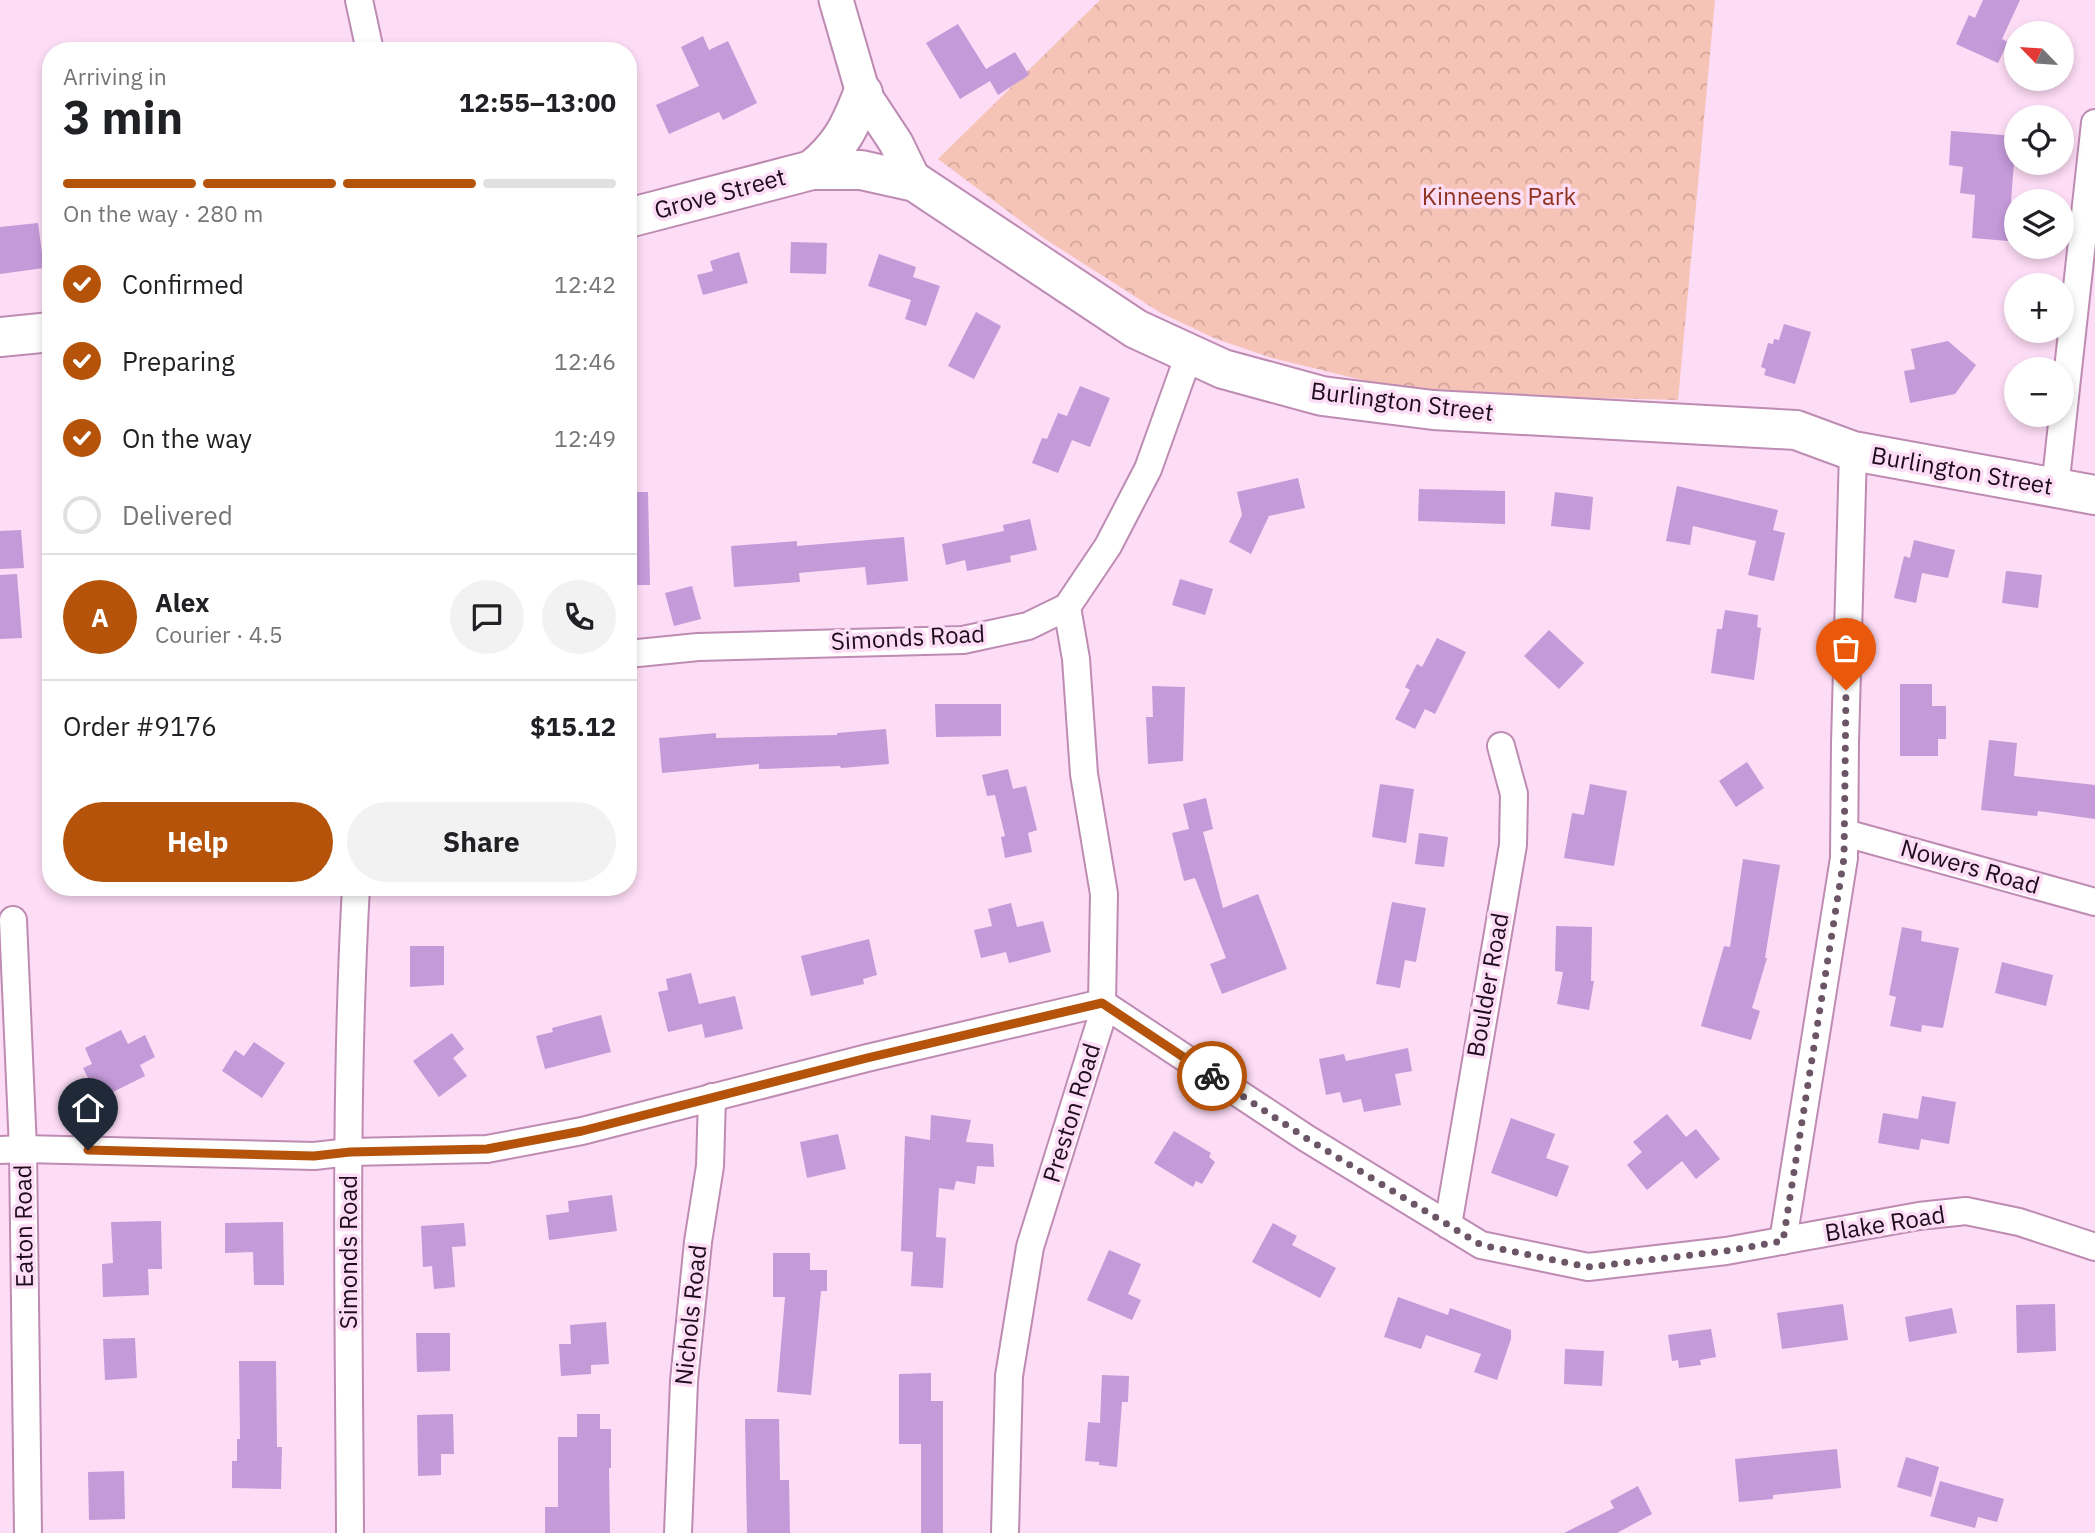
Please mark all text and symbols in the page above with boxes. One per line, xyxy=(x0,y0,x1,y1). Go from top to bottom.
north arrow xyxy=(2004,21,2074,91)
map controls xyxy=(2004,21,2074,427)
text: Arriving in xyxy=(63,61,167,91)
text: 12:55–13:00 xyxy=(459,85,616,119)
text: 3 min xyxy=(63,87,183,147)
button: locate xyxy=(2004,105,2074,175)
street label: Grove Street xyxy=(650,160,789,226)
park label: Kinneens Park xyxy=(1422,180,1577,212)
button: layers xyxy=(2004,189,2074,259)
text: On the way · 280 m xyxy=(63,198,263,228)
icon: check xyxy=(63,265,101,303)
text: Confirmed xyxy=(122,267,244,301)
text: 12:42 xyxy=(554,269,616,299)
button: + xyxy=(2004,273,2074,343)
icon: check xyxy=(63,342,101,380)
text: Preparing xyxy=(122,344,235,378)
text: 12:46 xyxy=(554,346,616,376)
button: − xyxy=(2004,357,2074,427)
street label: Burlington Street xyxy=(1309,374,1495,428)
icon: check xyxy=(63,419,101,457)
text: On the way xyxy=(122,421,252,455)
text: 12:49 xyxy=(554,423,616,453)
street label: Burlington Street xyxy=(1869,438,2055,502)
text: Delivered xyxy=(122,498,233,532)
button: chat xyxy=(450,580,524,654)
button: phone xyxy=(542,580,616,654)
text: Alex xyxy=(155,585,209,619)
text: A xyxy=(91,600,109,634)
street label: Simonds Road xyxy=(830,617,986,657)
pin xyxy=(1816,618,1876,690)
text: Courier · 4.5 xyxy=(155,619,283,649)
icon: bag xyxy=(1827,629,1865,667)
text: Order #9176 xyxy=(63,709,217,743)
text: $15.12 xyxy=(530,709,616,743)
button: Help xyxy=(63,802,333,882)
button: Share xyxy=(347,802,616,882)
street label: Nowers Road xyxy=(1897,831,2043,901)
street label: Boulder Road xyxy=(1459,910,1515,1060)
street label: Preston Road xyxy=(1035,1039,1107,1186)
courier xyxy=(1177,1041,1247,1111)
icon: bike xyxy=(1193,1057,1231,1095)
pin xyxy=(58,1078,118,1150)
icon: home xyxy=(69,1089,107,1127)
street label: Eaton Road xyxy=(6,1164,40,1288)
street label: Simonds Road xyxy=(332,1175,364,1329)
street label: Blake Road xyxy=(1822,1198,1947,1248)
street label: Nichols Road xyxy=(667,1243,713,1387)

